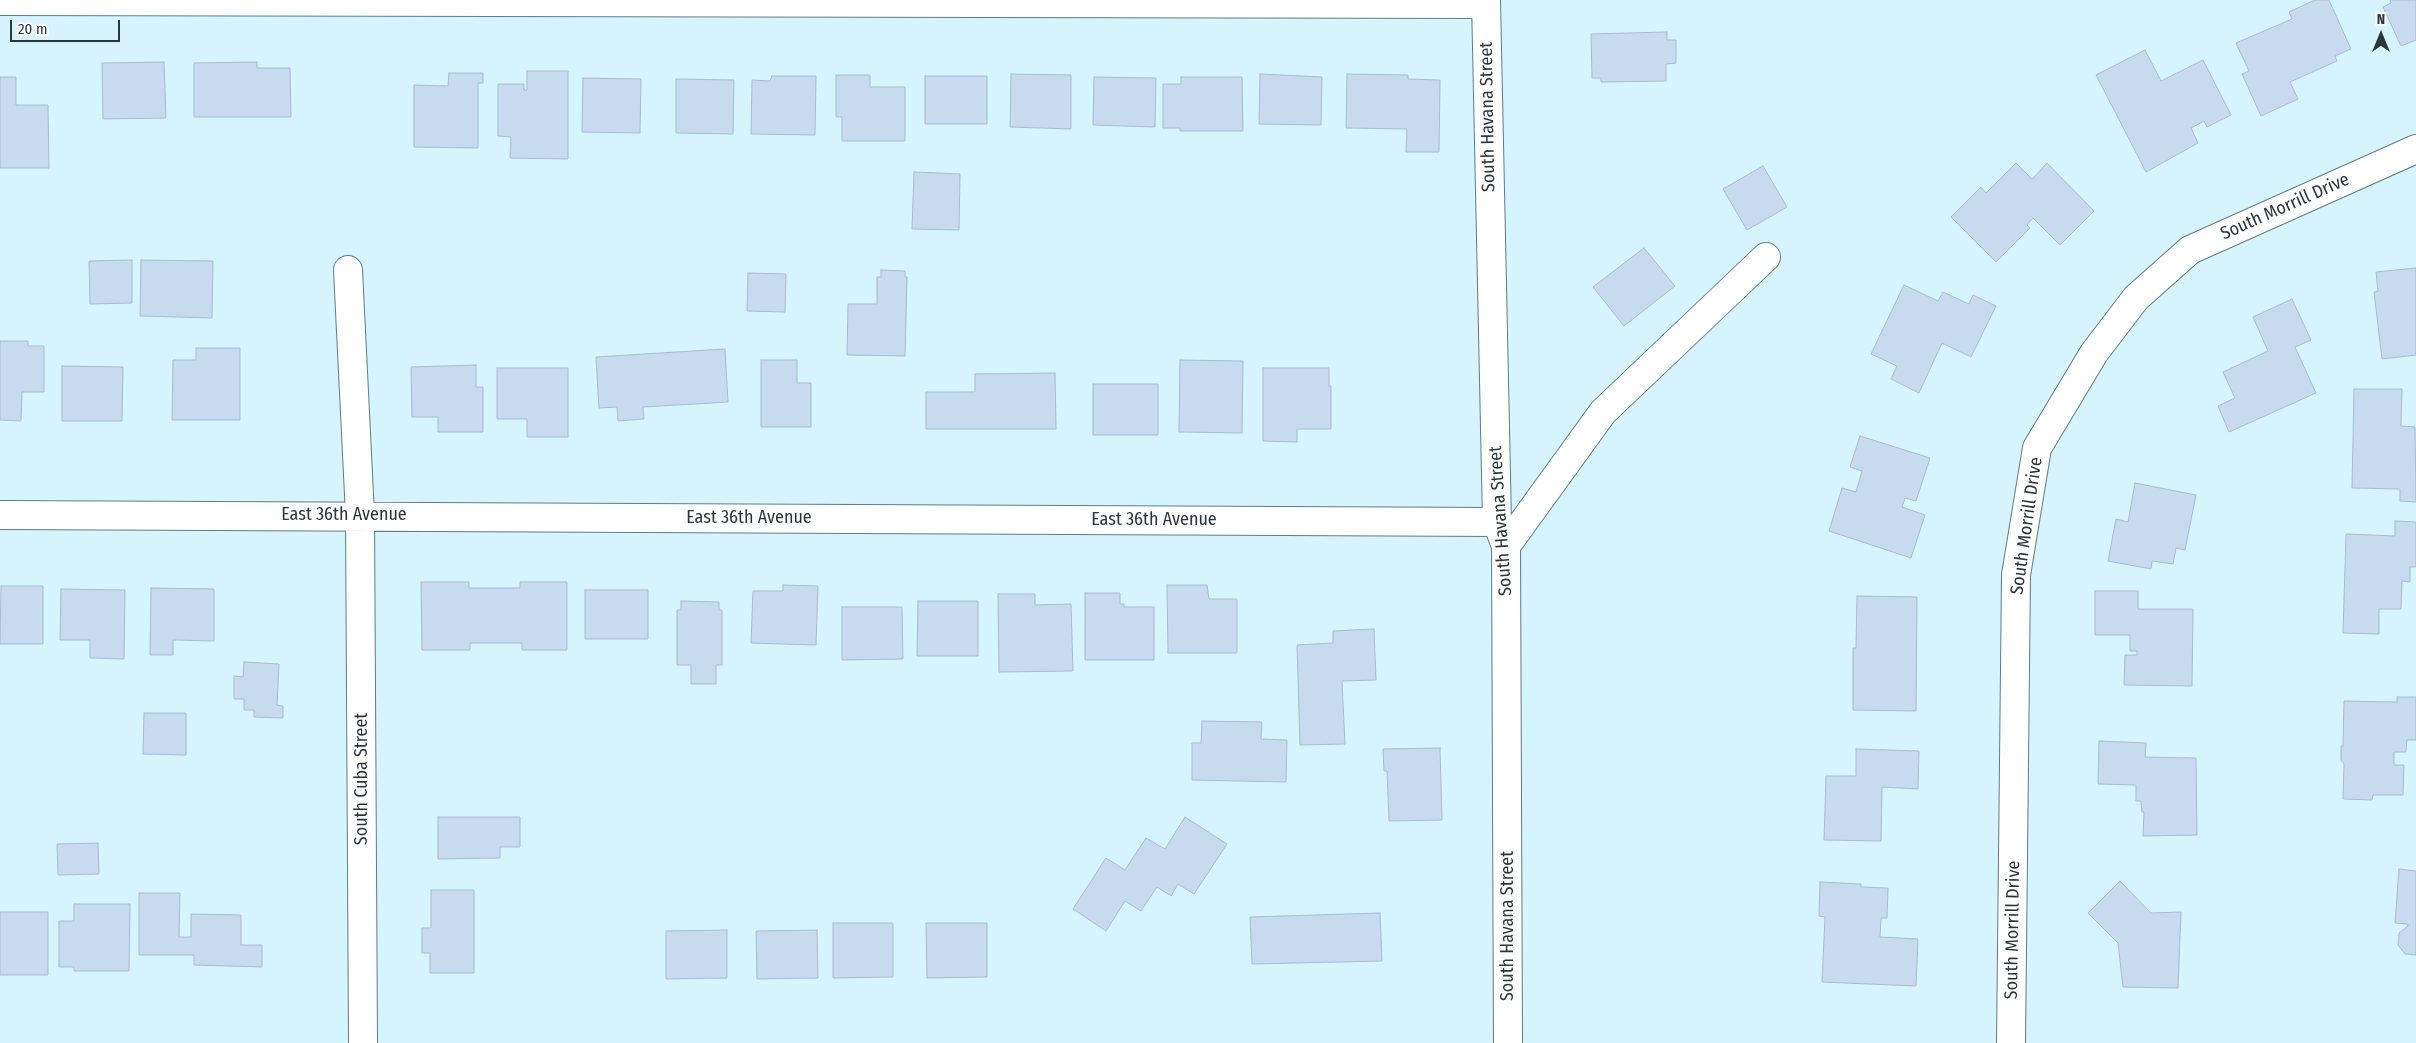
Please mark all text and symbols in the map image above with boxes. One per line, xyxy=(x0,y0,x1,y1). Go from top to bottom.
scale bar xyxy=(12,10,122,42)
north arrow xyxy=(2356,10,2406,60)
text: N xyxy=(2377,11,2385,28)
text: 20 m xyxy=(18,20,48,38)
street label: South Havana Street xyxy=(1476,42,1500,192)
street label: South Morrill Drive xyxy=(2217,169,2353,245)
street label: South Havana Street xyxy=(1485,445,1517,597)
street label: South Morrill Drive xyxy=(2007,456,2047,596)
street label: East 36th Avenue xyxy=(281,504,407,526)
street label: East 36th Avenue xyxy=(686,507,812,529)
street label: East 36th Avenue xyxy=(1091,509,1217,531)
street label: South Cuba Street xyxy=(351,713,373,845)
street label: South Havana Street xyxy=(1497,851,1519,1001)
street label: South Morrill Drive xyxy=(2001,861,2025,999)

